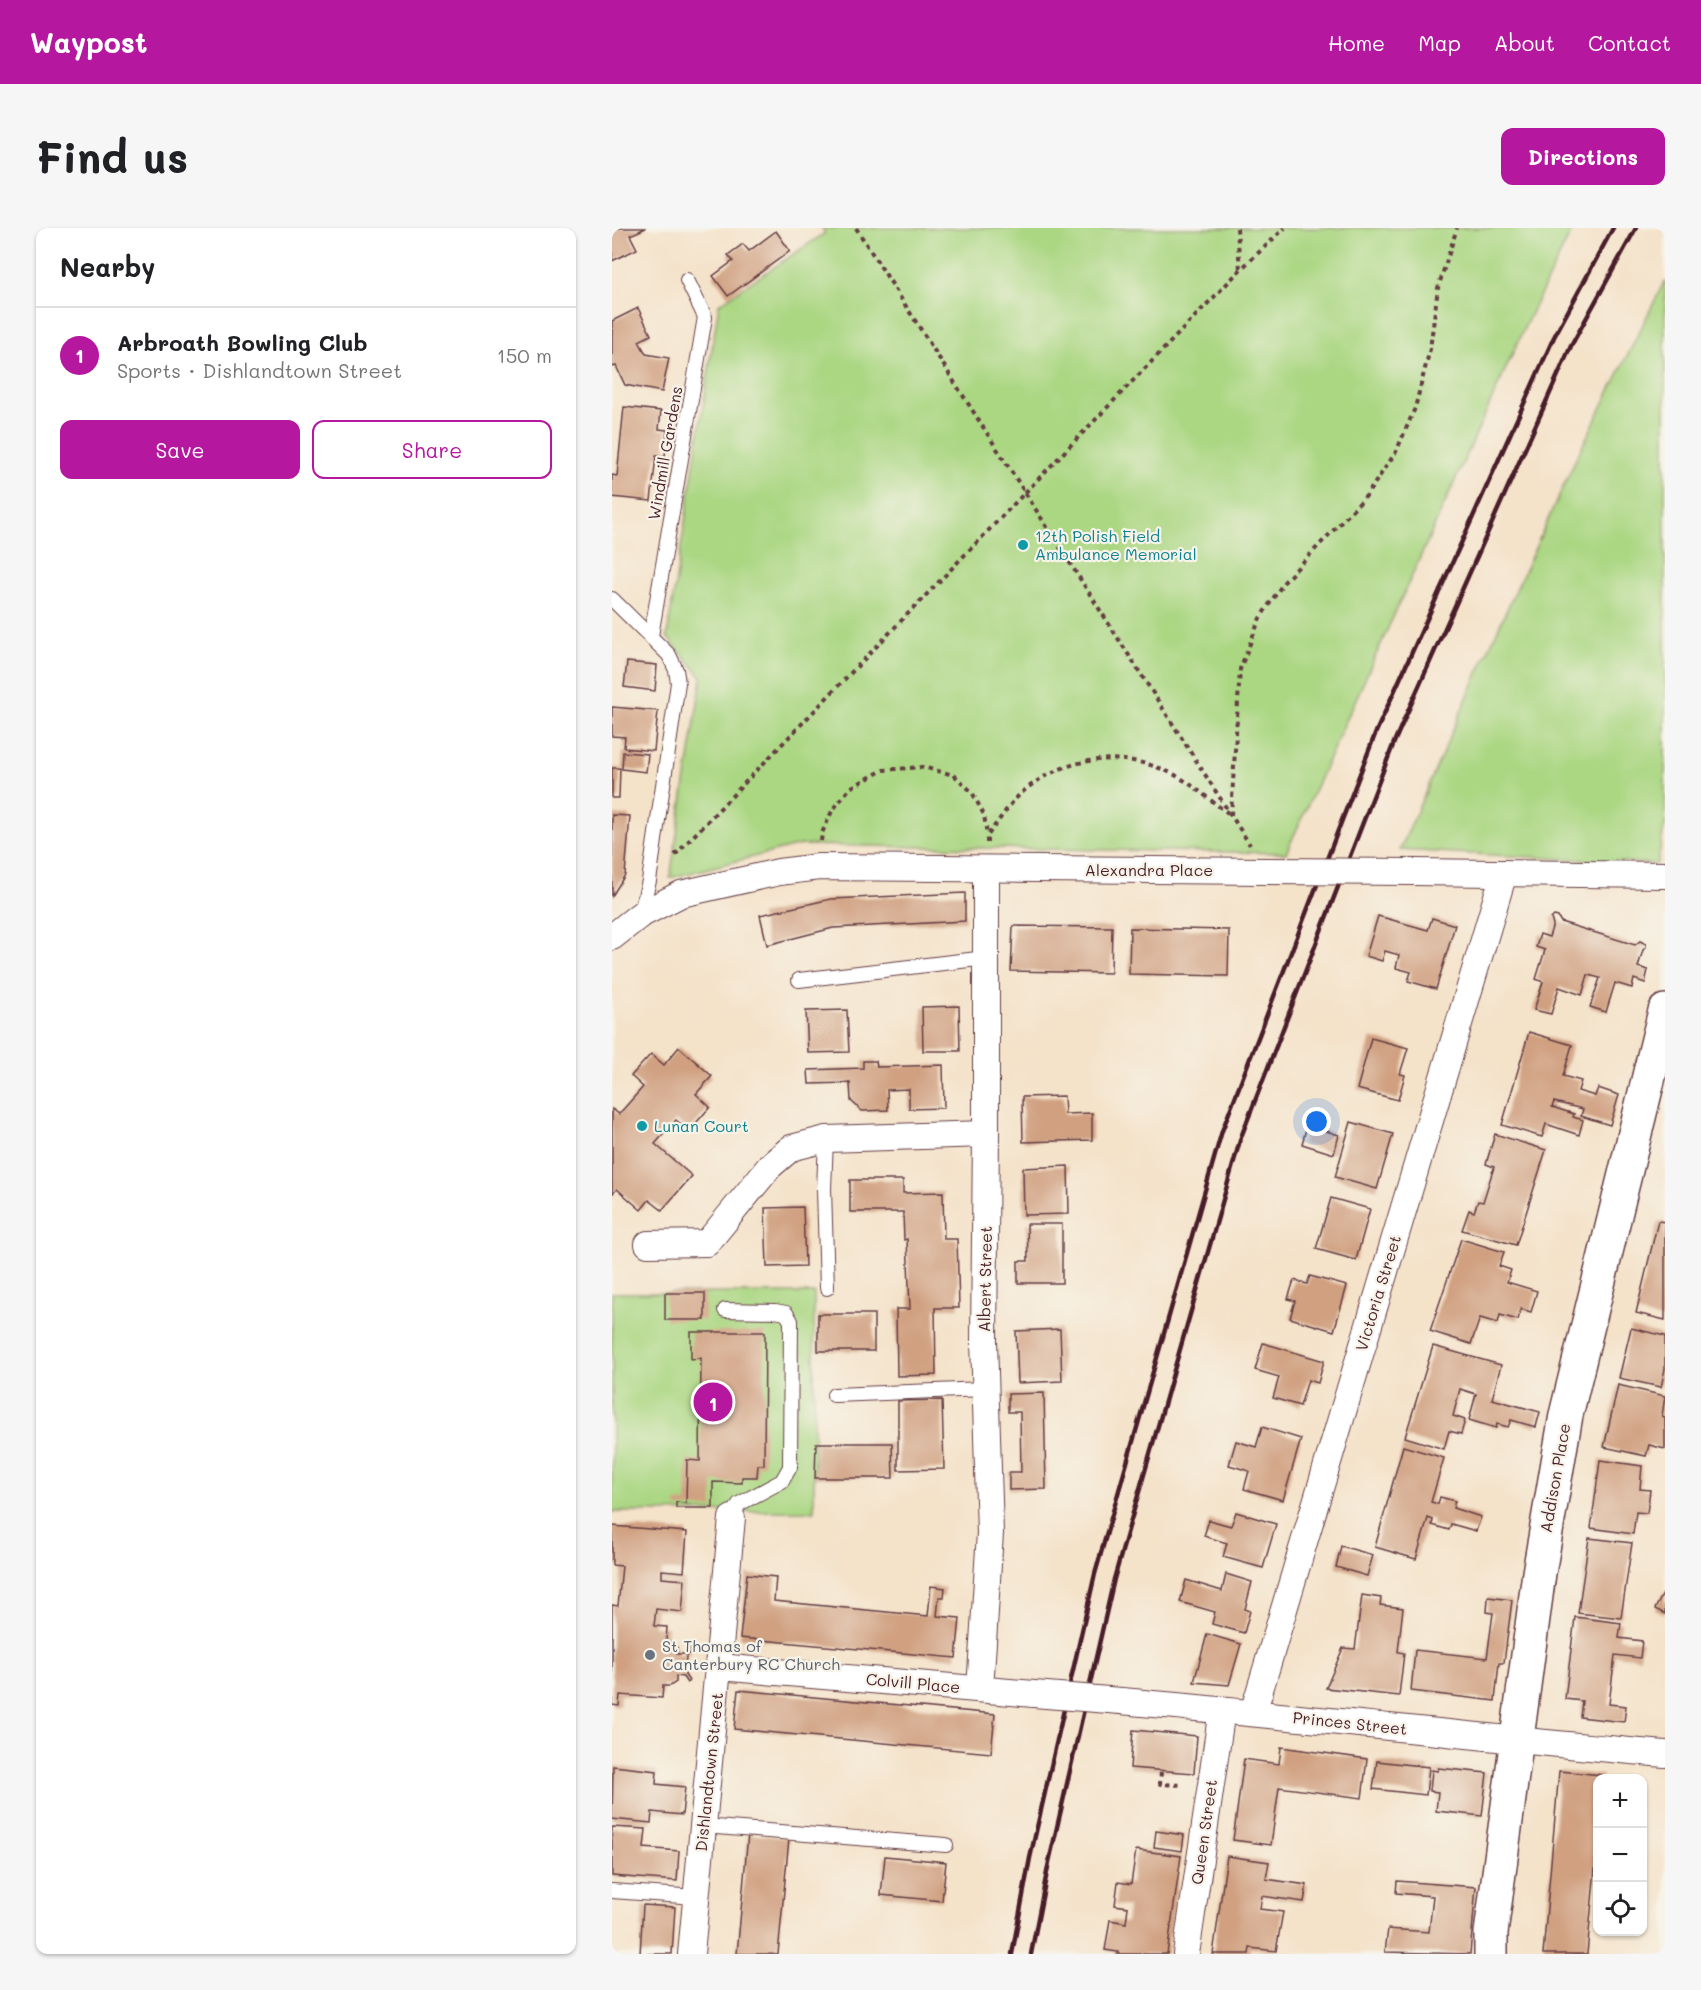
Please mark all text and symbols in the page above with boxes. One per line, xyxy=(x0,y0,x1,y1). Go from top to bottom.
text: Waypost xyxy=(30,24,147,60)
text: Home xyxy=(1328,29,1385,56)
text: Map xyxy=(1418,29,1461,56)
text: About xyxy=(1494,29,1555,56)
text: Contact xyxy=(1588,29,1671,56)
button: Directions xyxy=(1501,128,1665,185)
text: Find us xyxy=(36,129,188,184)
text: Nearby xyxy=(60,250,155,284)
text: Arbroath Bowling Club xyxy=(117,328,368,357)
text: 1 xyxy=(75,342,84,368)
text: 150 m xyxy=(497,342,552,368)
text: Sports · Dishlandtown Street xyxy=(117,357,402,383)
street label: Windmill Gardens xyxy=(642,384,687,521)
button: Save xyxy=(60,420,300,479)
button: Share xyxy=(312,420,552,479)
place label: 12th Polish Field Ambulance Memorial xyxy=(1035,525,1197,564)
marker: 12th Polish Field Ambulance Memorial xyxy=(1016,538,1030,552)
street label: Alexandra Place xyxy=(1085,859,1213,880)
your location xyxy=(1302,1107,1331,1136)
place label: Lunan Court xyxy=(654,1115,749,1136)
marker: Lunan Court xyxy=(635,1119,649,1133)
street label: Albert Street xyxy=(973,1226,996,1332)
street label: Victoria Street xyxy=(1350,1232,1405,1353)
pin: 1 xyxy=(694,1380,732,1424)
street label: Addison Place xyxy=(1535,1422,1574,1534)
place label: St Thomas of Canterbury RC Church xyxy=(662,1635,840,1674)
marker: St Thomas of Canterbury RC Church xyxy=(643,1648,657,1662)
street label: Colvill Place xyxy=(865,1668,961,1697)
street label: Dishlandtown Street xyxy=(690,1692,727,1852)
street label: Princes Street xyxy=(1292,1706,1408,1739)
map controls xyxy=(1593,1774,1647,1936)
button: + xyxy=(1593,1774,1647,1828)
street label: Queen Street xyxy=(1186,1778,1221,1886)
button: − xyxy=(1593,1828,1647,1882)
button: locate xyxy=(1593,1882,1647,1936)

